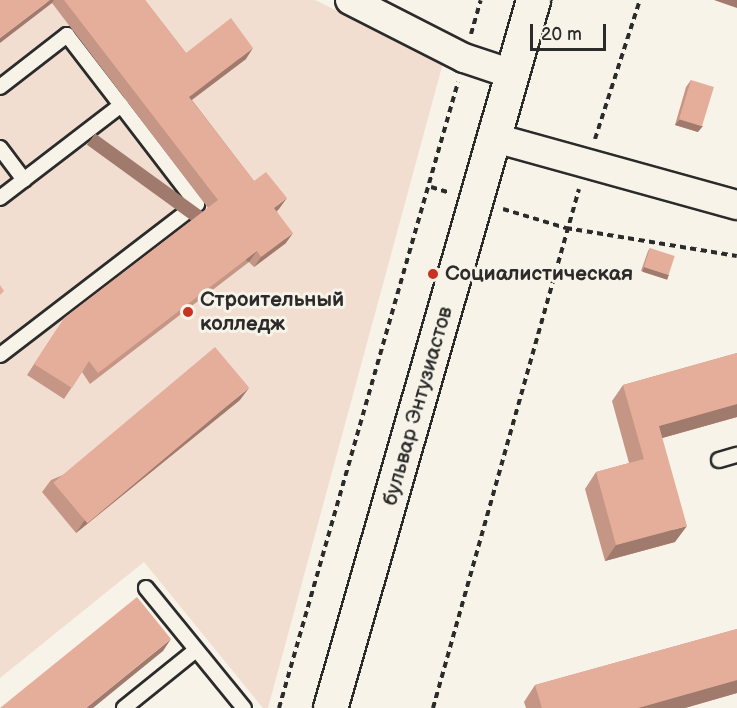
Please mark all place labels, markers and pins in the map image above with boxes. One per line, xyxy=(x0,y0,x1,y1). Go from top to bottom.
place label: Социалистическая xyxy=(445,261,633,287)
marker: Социалистическая xyxy=(426,267,440,281)
place label: Строительный колледж xyxy=(200,287,344,337)
marker: Строительный колледж xyxy=(181,305,195,319)

